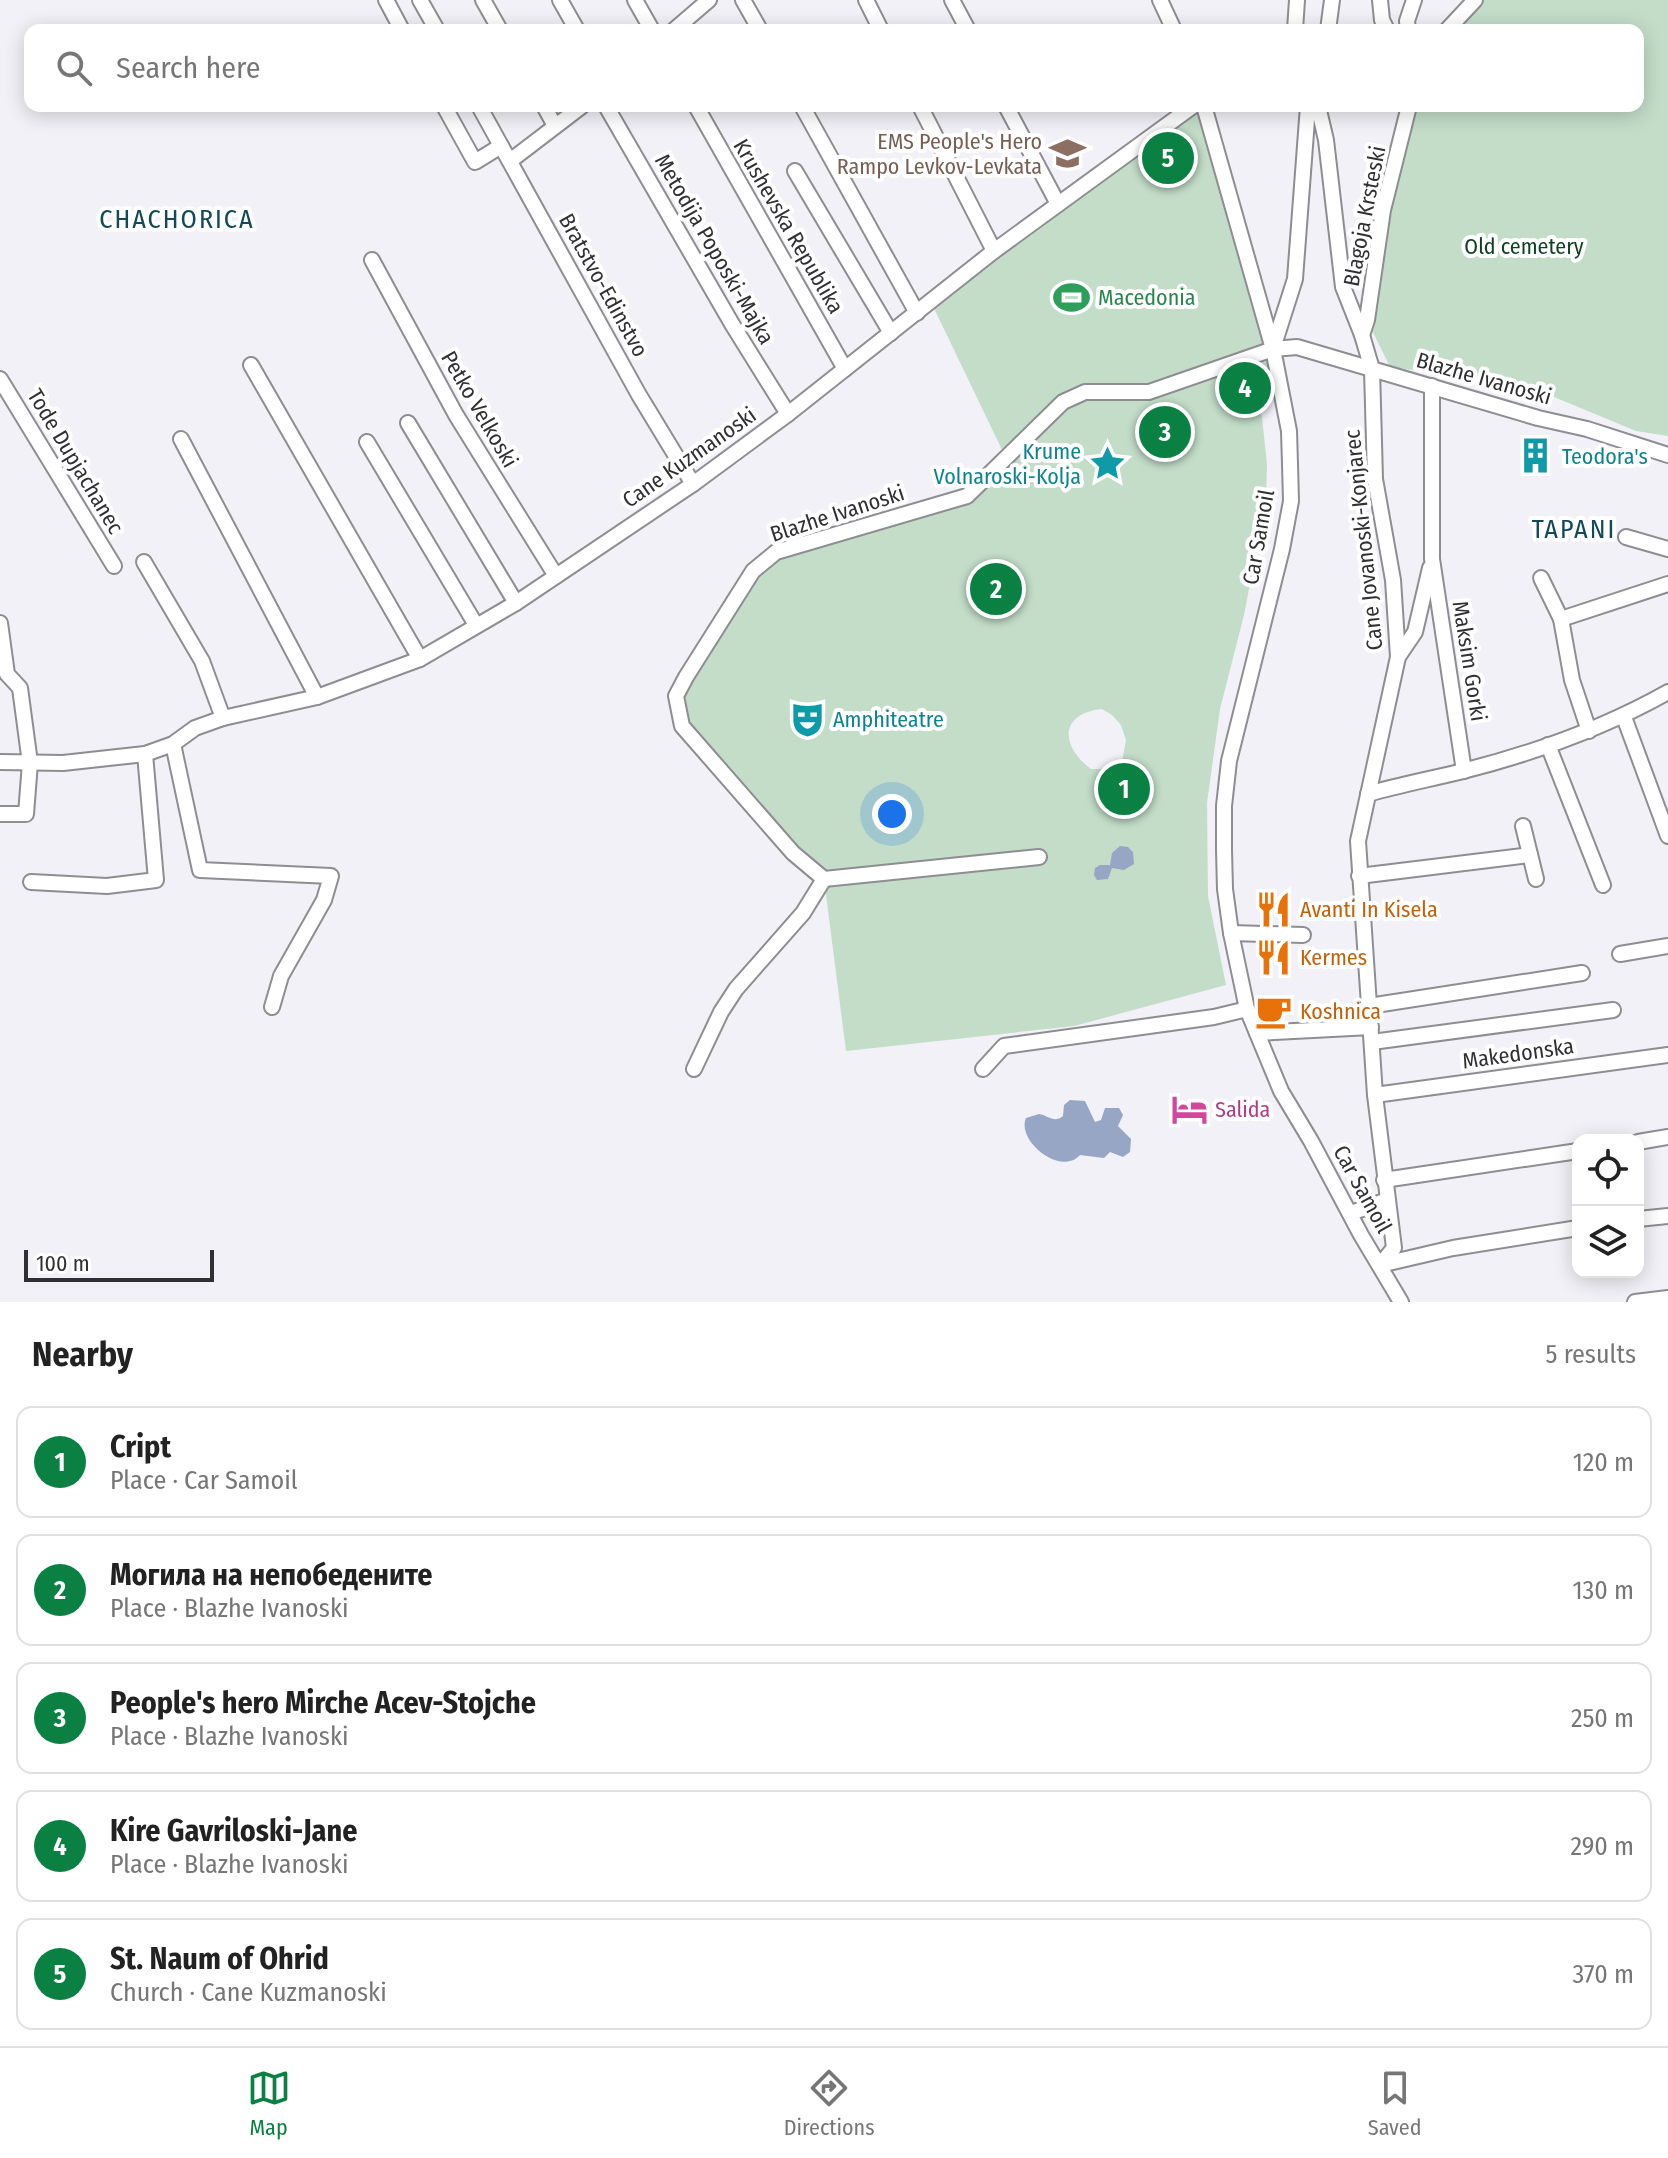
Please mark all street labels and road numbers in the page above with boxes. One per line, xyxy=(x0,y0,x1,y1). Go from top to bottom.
street label: Krushevska Republika xyxy=(728,134,850,318)
street label: Blagoja Krsteski xyxy=(1338,143,1391,289)
street label: Metodija Poposki-Majka xyxy=(649,149,780,349)
street label: Bratstvo-Edinstvo xyxy=(553,209,654,362)
street label: Petko Velkoski xyxy=(435,346,524,472)
street label: Blazhe Ivanoski xyxy=(1413,346,1554,411)
street label: Tode Dupjachanec xyxy=(22,384,130,539)
street label: Cane Kuzmanoski xyxy=(617,401,761,514)
street label: Cane Jovanoski-Konjarec xyxy=(1338,428,1389,652)
street label: Blazhe Ivanoski xyxy=(767,479,908,548)
street label: Car Samoil xyxy=(1237,487,1280,587)
street label: Maksim Gorki xyxy=(1447,599,1492,723)
street label: Makedonska xyxy=(1461,1032,1576,1075)
street label: Car Samoil xyxy=(1327,1141,1398,1238)

